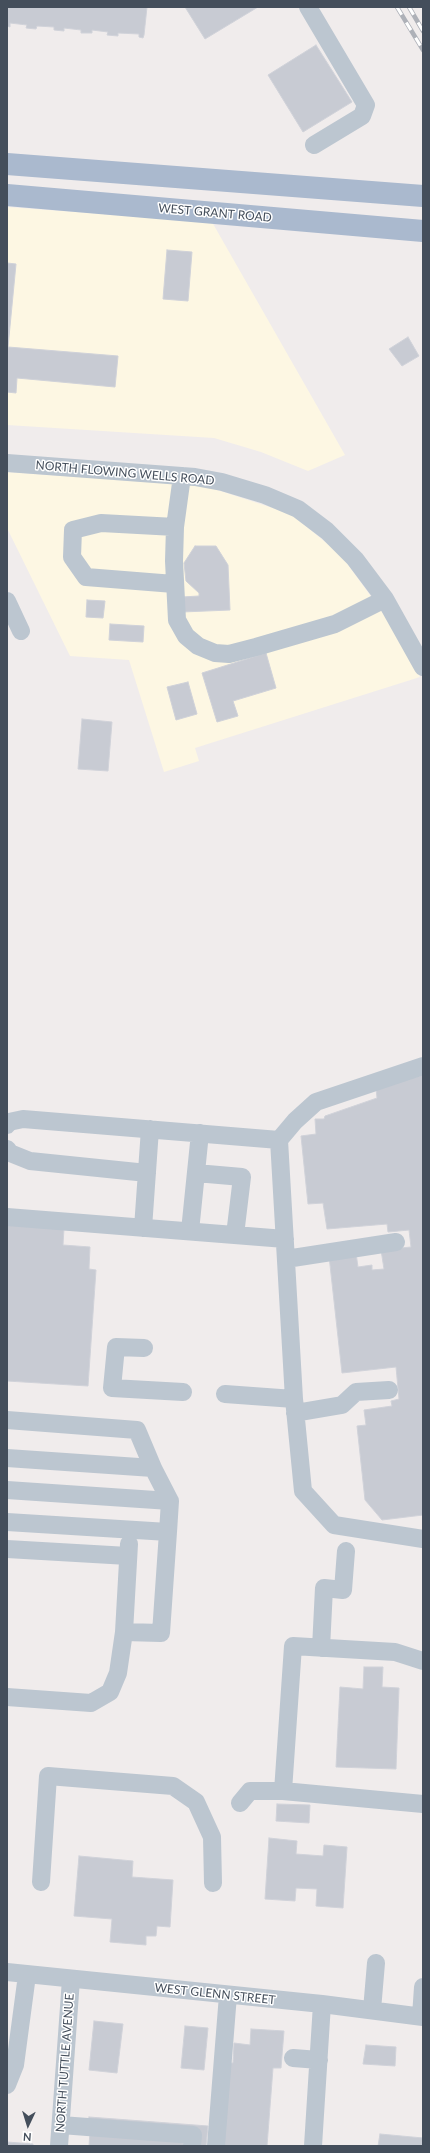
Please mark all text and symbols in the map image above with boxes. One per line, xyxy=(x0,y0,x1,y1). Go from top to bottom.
street label: WEST GRANT ROAD xyxy=(158,201,272,225)
street label: NORTH FLOWING WELLS ROAD xyxy=(35,458,215,488)
street label: WEST GLENN STREET xyxy=(154,1980,276,2008)
street label: NORTH TUTTLE AVENUE xyxy=(53,1993,77,2133)
north arrow xyxy=(8,2105,48,2145)
text: N xyxy=(22,2131,32,2144)

